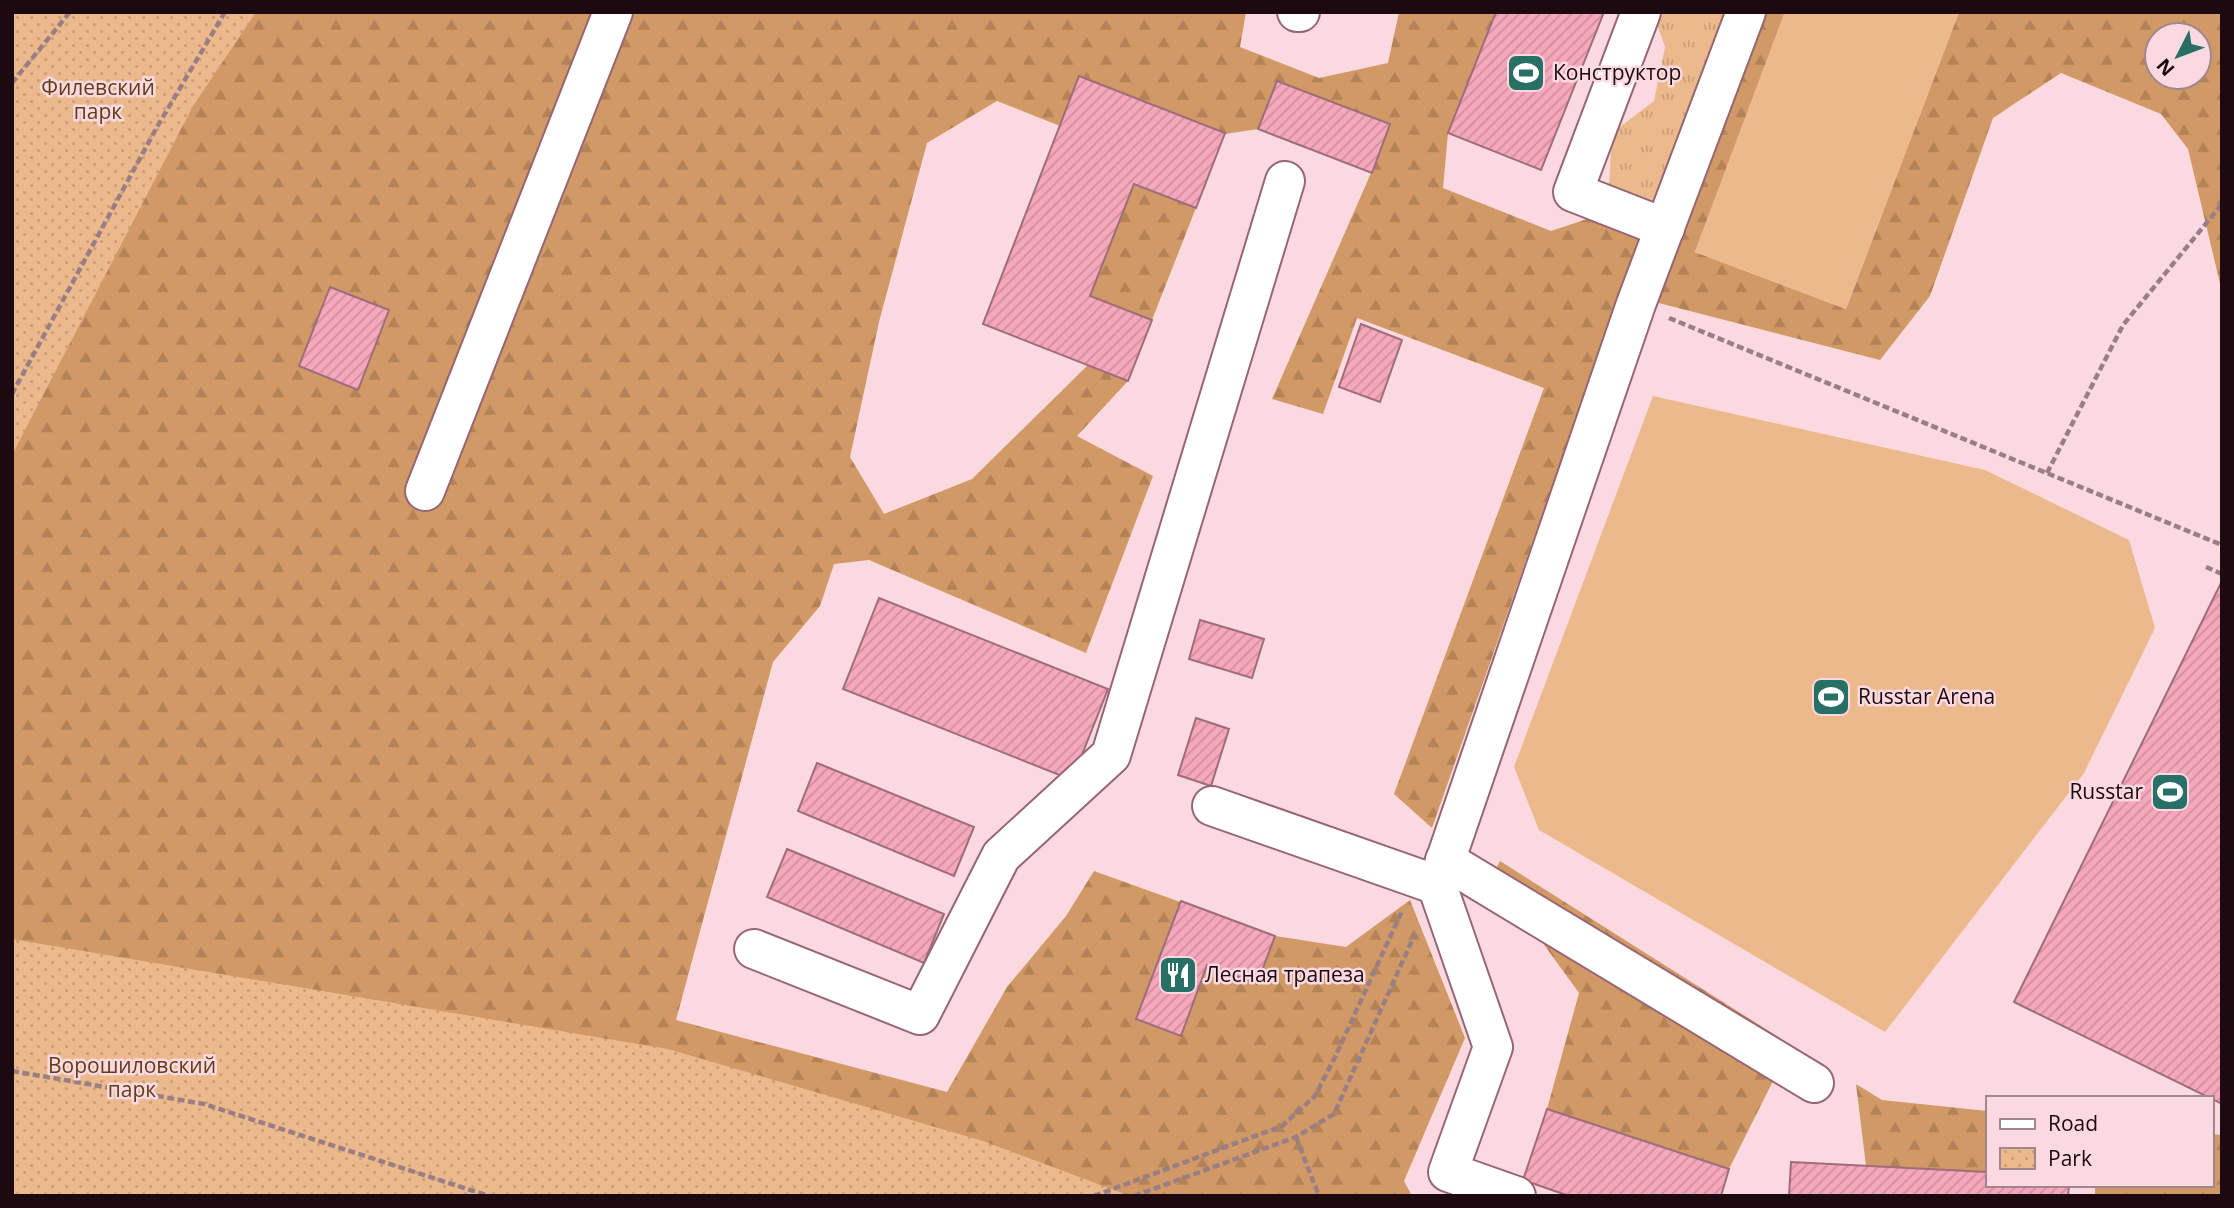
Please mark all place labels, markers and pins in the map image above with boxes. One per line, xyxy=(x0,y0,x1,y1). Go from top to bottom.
sports icon: Конструктор xyxy=(1505,52,1547,94)
place label: Конструктор xyxy=(1553,58,1681,86)
sports icon: Russtar Arena xyxy=(1810,676,1852,718)
place label: Russtar Arena xyxy=(1858,682,1995,710)
sports icon: Russtar xyxy=(2149,771,2191,813)
place label: Russtar xyxy=(2069,777,2143,805)
restaurant icon: Лесная трапеза xyxy=(1157,954,1199,996)
place label: Лесная трапеза xyxy=(1205,960,1365,988)

